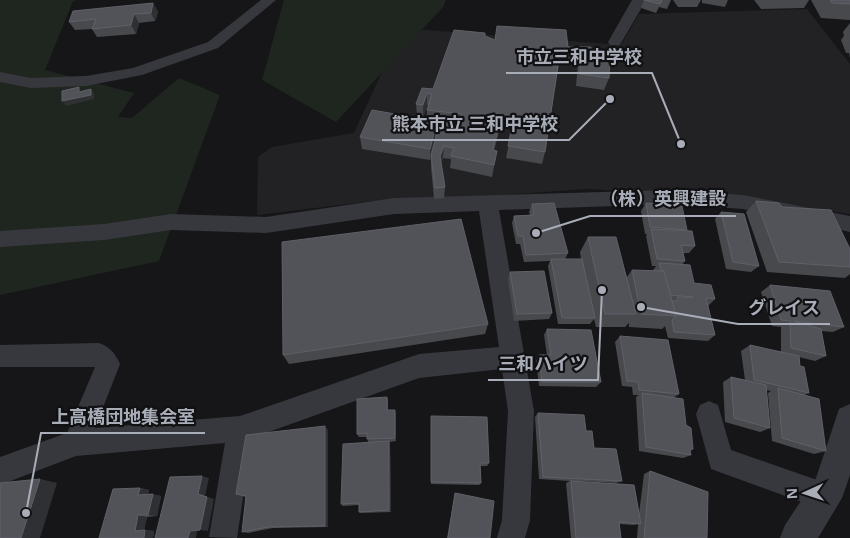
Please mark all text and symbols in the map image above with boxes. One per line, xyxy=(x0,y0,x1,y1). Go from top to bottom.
callout: 市立三和中学校 xyxy=(506,40,652,73)
text: 市立三和中学校 xyxy=(516,44,642,68)
callout: 熊本市立 三和中学校 xyxy=(382,107,569,140)
text: 熊本市立 三和中学校 xyxy=(392,111,558,135)
callout: （株）英興建設 xyxy=(590,183,736,216)
text: （株）英興建設 xyxy=(600,186,726,210)
callout: グレイス xyxy=(738,291,830,324)
text: グレイス xyxy=(748,295,820,319)
callout: 三和ハイツ xyxy=(488,347,598,380)
text: 三和ハイツ xyxy=(498,351,588,375)
callout: 上高橋団地集会室 xyxy=(41,400,205,433)
text: 上高橋団地集会室 xyxy=(51,404,195,428)
north arrow xyxy=(780,468,830,518)
text: N xyxy=(782,488,801,500)

